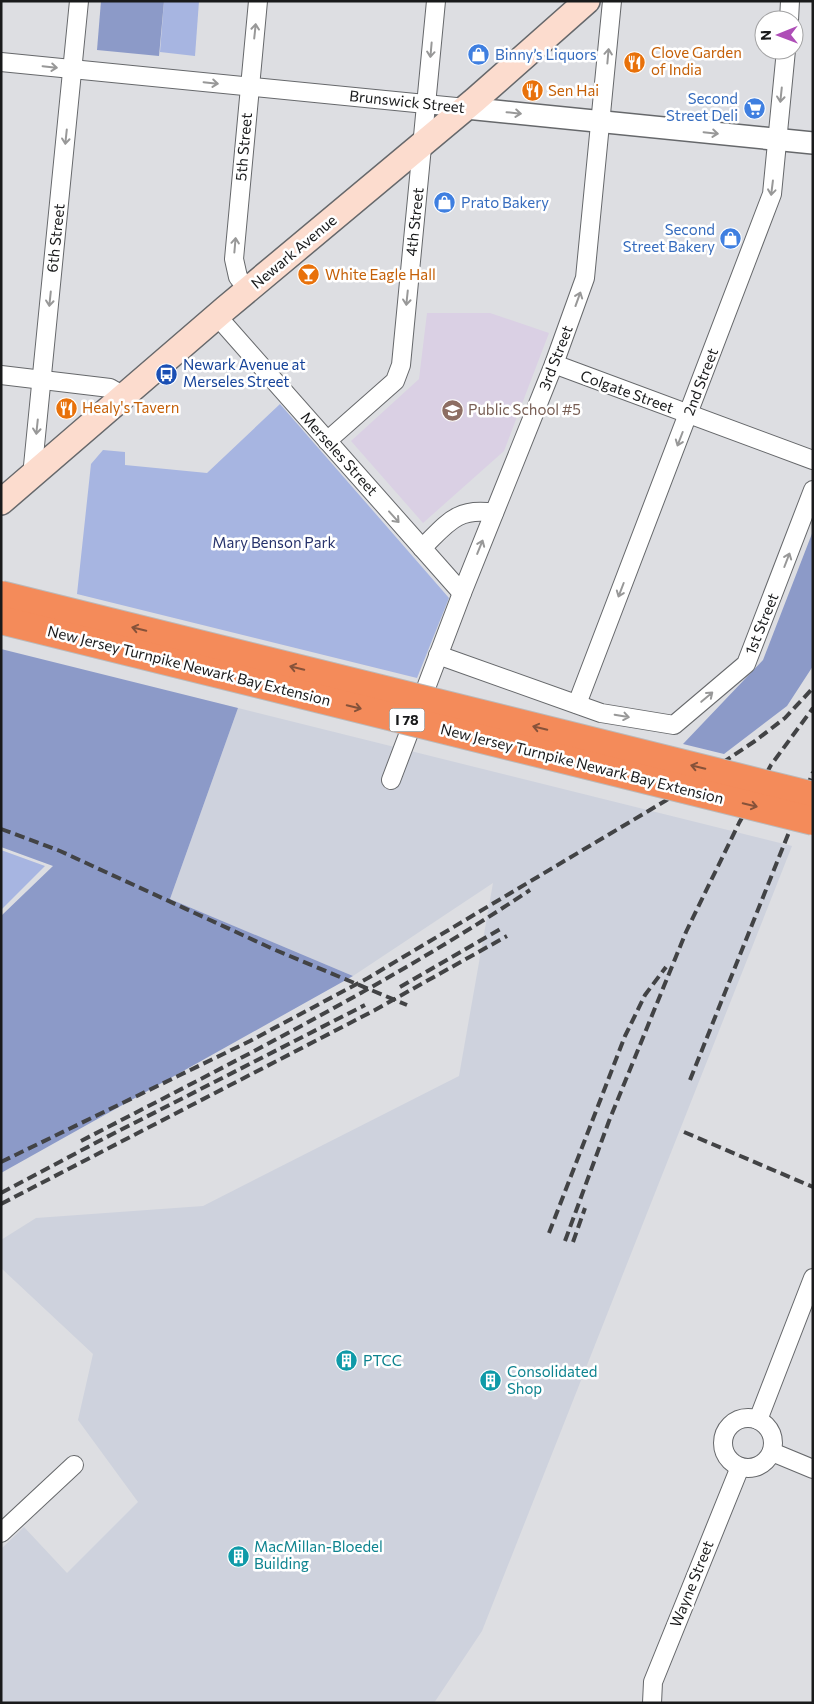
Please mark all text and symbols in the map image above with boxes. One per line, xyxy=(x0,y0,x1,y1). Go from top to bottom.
north arrow xyxy=(754,10,804,60)
one-way arrow xyxy=(250,23,260,39)
text: N xyxy=(757,30,774,41)
one-way arrow xyxy=(426,41,436,57)
shop icon: Binny’s Liquors xyxy=(467,43,491,67)
place label: Clove Garden of India xyxy=(651,43,742,78)
place label: Binny’s Liquors xyxy=(495,45,597,63)
one-way arrow xyxy=(603,48,612,64)
restaurant icon: Clove Garden of India xyxy=(623,50,647,74)
one-way arrow xyxy=(41,62,57,72)
one-way arrow xyxy=(203,78,219,88)
restaurant icon: Sen Hai xyxy=(520,79,544,103)
place label: Sen Hai xyxy=(548,81,599,99)
street label: Brunswick Street xyxy=(348,86,466,116)
one-way arrow xyxy=(777,86,786,102)
place label: Second Street Deli xyxy=(666,89,738,124)
supermarket icon: Second Street Deli xyxy=(742,96,766,120)
one-way arrow xyxy=(506,108,522,118)
street label: 5th Street xyxy=(231,112,255,182)
one-way arrow xyxy=(703,128,719,138)
one-way arrow xyxy=(61,129,71,145)
one-way arrow xyxy=(767,179,777,195)
street label: 4th Street xyxy=(401,187,427,257)
shop icon: Prato Bakery xyxy=(433,191,457,215)
place label: Prato Bakery xyxy=(461,193,549,211)
street label: 6th Street xyxy=(42,203,68,273)
street label: Newark Avenue xyxy=(247,210,340,292)
place label: Second Street Bakery xyxy=(623,220,715,255)
shop icon: Second Street Bakery xyxy=(719,227,743,251)
one-way arrow xyxy=(231,238,240,254)
bar icon: White Eagle Hall xyxy=(297,263,321,287)
place label: White Eagle Hall xyxy=(325,265,436,283)
one-way arrow xyxy=(45,290,55,306)
one-way arrow xyxy=(402,290,412,306)
one-way arrow xyxy=(574,291,583,307)
street label: 3rd Street xyxy=(534,323,576,393)
street label: 2nd Street xyxy=(679,345,721,418)
place label: Newark Avenue at Merseles Street xyxy=(183,355,306,390)
bus stop icon: Newark Avenue at Merseles Street xyxy=(155,362,179,386)
street label: Colgate Street xyxy=(578,366,677,416)
restaurant icon: Healy's Tavern xyxy=(54,396,78,420)
place label: Healy's Tavern xyxy=(82,398,179,416)
school or university icon: Public School #5 xyxy=(440,398,464,422)
place label: Public School #5 xyxy=(468,400,581,418)
street label: Merseles Street xyxy=(297,408,382,499)
one-way arrow xyxy=(32,419,42,435)
one-way arrow xyxy=(675,430,684,446)
one-way arrow xyxy=(389,510,400,523)
park label: Mary Benson Park xyxy=(212,533,336,551)
one-way arrow xyxy=(476,540,485,556)
one-way arrow xyxy=(783,553,792,568)
one-way arrow xyxy=(616,582,625,597)
street label: 1st Street xyxy=(741,590,782,657)
street label: New Jersey Turnpike Newark Bay Extension xyxy=(46,621,333,709)
one-way arrow xyxy=(132,624,148,633)
one-way arrow xyxy=(290,662,306,672)
one-way arrow xyxy=(701,691,714,702)
one-way arrow xyxy=(346,703,362,712)
road number: I 78 xyxy=(390,708,424,732)
one-way arrow xyxy=(614,712,630,722)
street label: New Jersey Turnpike Newark Bay Extension xyxy=(439,719,726,807)
one-way arrow xyxy=(532,723,548,732)
one-way arrow xyxy=(690,762,706,771)
one-way arrow xyxy=(741,801,757,810)
building icon: PTCC xyxy=(335,1349,359,1373)
place label: PTCC xyxy=(363,1351,402,1369)
place label: Consolidated Shop xyxy=(507,1362,597,1397)
building icon: Consolidated Shop xyxy=(479,1369,503,1393)
place label: MacMillan-Bloedel Building xyxy=(254,1537,383,1572)
street label: Wayne Street xyxy=(666,1538,717,1630)
building icon: MacMillan-Bloedel Building xyxy=(226,1544,250,1568)

